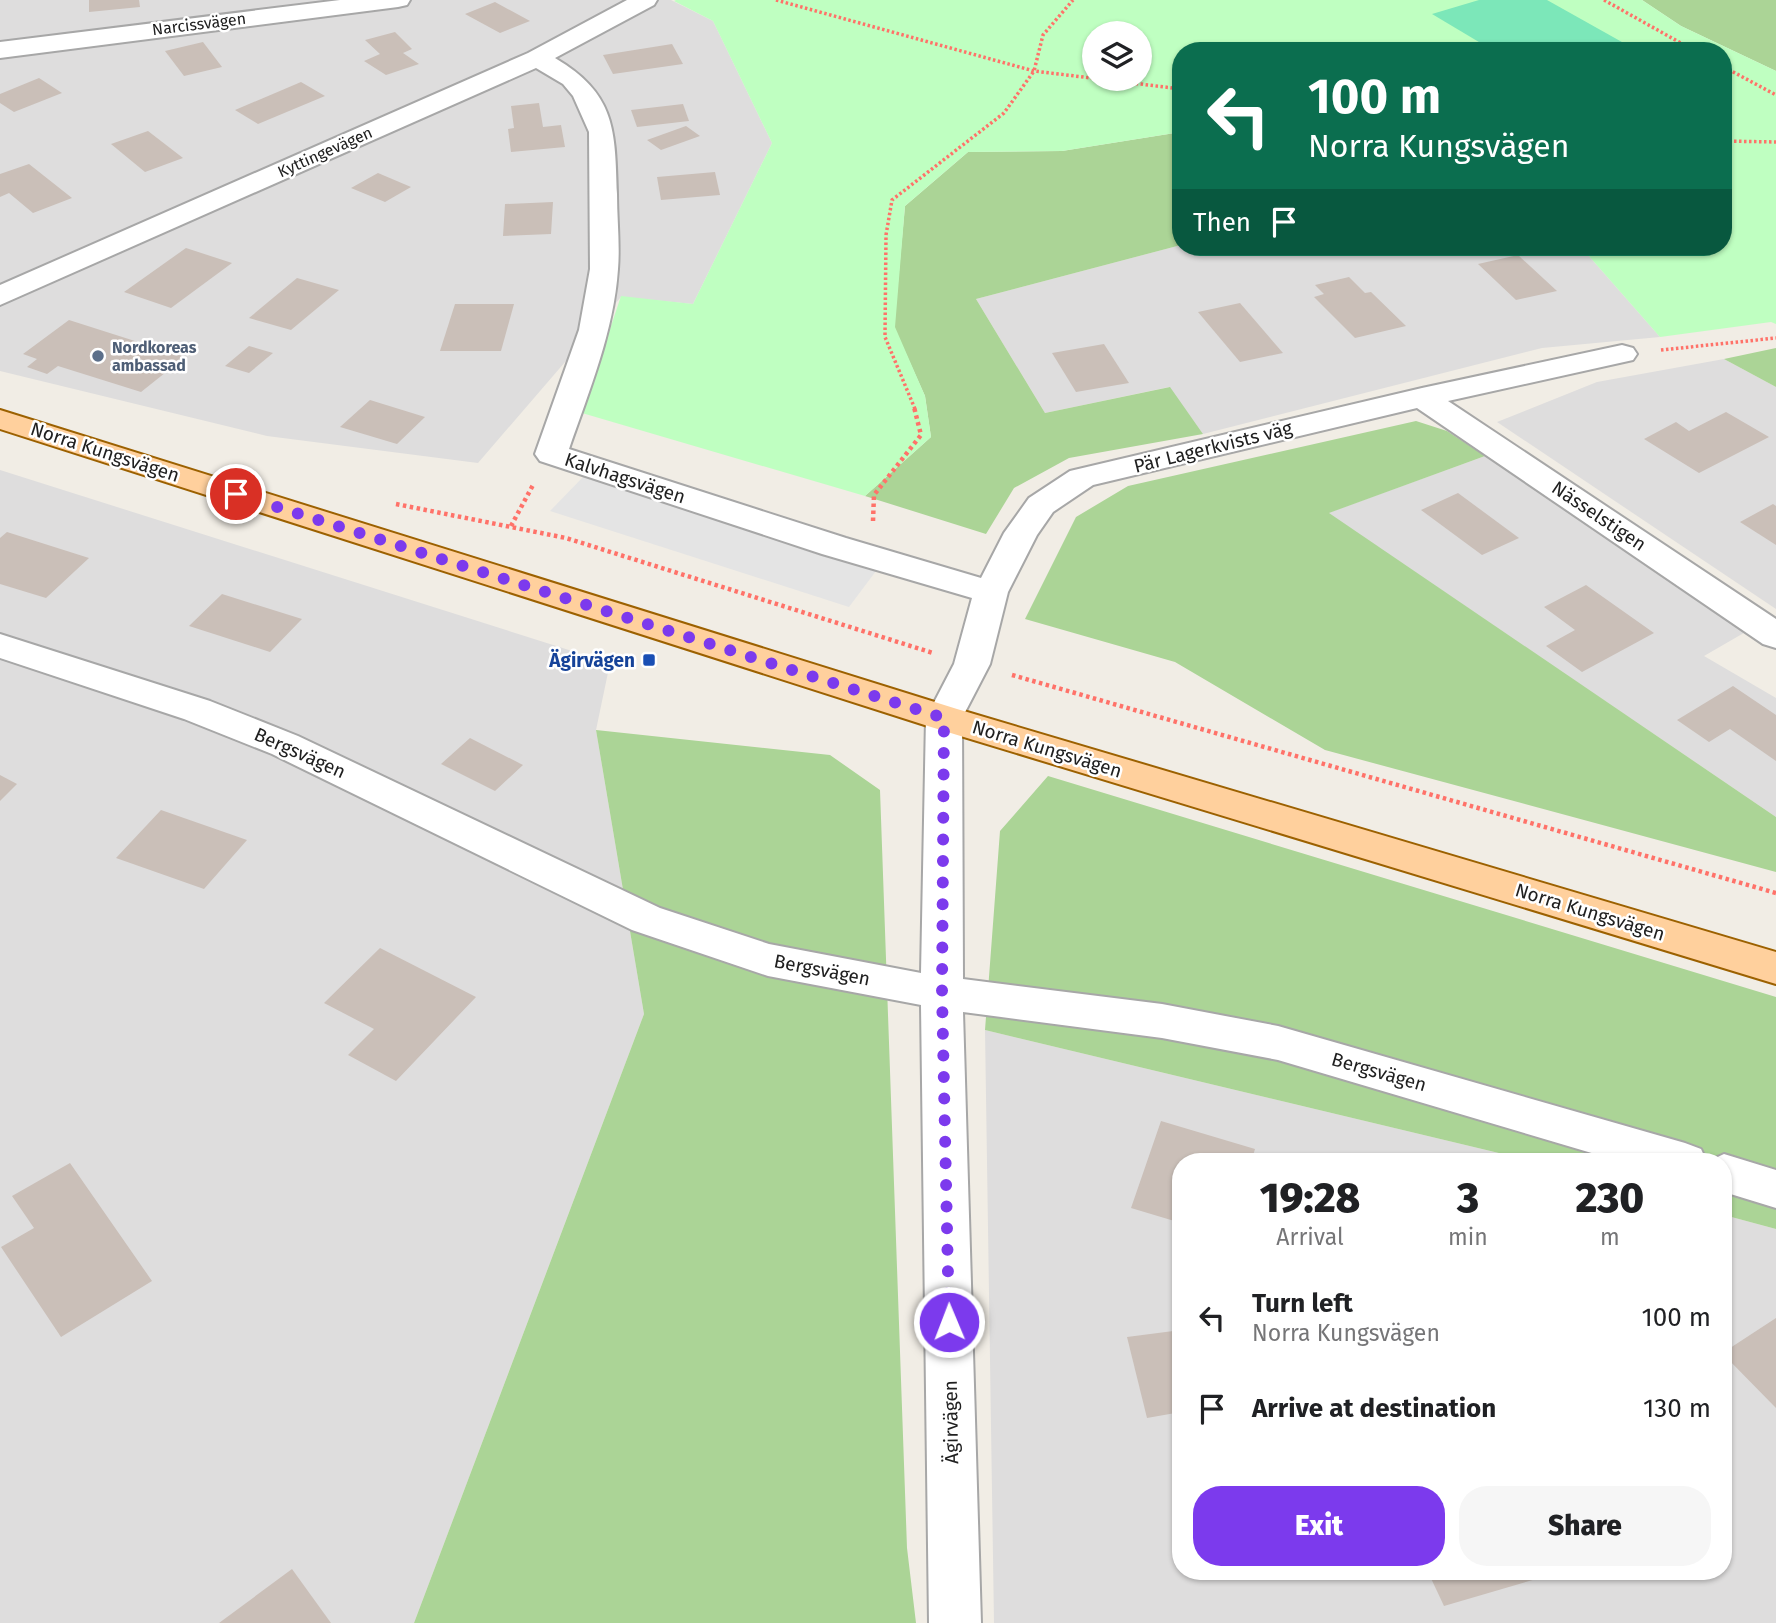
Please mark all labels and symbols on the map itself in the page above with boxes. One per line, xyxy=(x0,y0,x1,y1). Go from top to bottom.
street label: Narcissvägen xyxy=(151,9,247,39)
street label: Kyttingevägen xyxy=(275,123,375,181)
place label: Nordkoreas ambassad xyxy=(112,338,197,375)
marker: Nordkoreas ambassad xyxy=(90,348,106,364)
street label: Pär Lagerkvists väg xyxy=(1131,416,1295,478)
street label: Norra Kungsvägen xyxy=(28,417,182,487)
street label: Kalvhagsvägen xyxy=(562,448,688,508)
pin xyxy=(206,464,266,524)
street label: Nässelstigen xyxy=(1547,476,1651,556)
place label: Ägirvägen xyxy=(548,648,635,672)
marker: Ägirvägen xyxy=(641,652,657,668)
street label: Norra Kungsvägen xyxy=(969,715,1125,783)
street label: Bergsvägen xyxy=(251,723,349,783)
street label: Norra Kungsvägen xyxy=(1512,878,1668,946)
street label: Bergsvägen xyxy=(772,949,872,991)
street label: Bergsvägen xyxy=(1329,1048,1429,1096)
position arrow xyxy=(912,1285,986,1359)
street label: Ägirvägen xyxy=(939,1380,963,1464)

